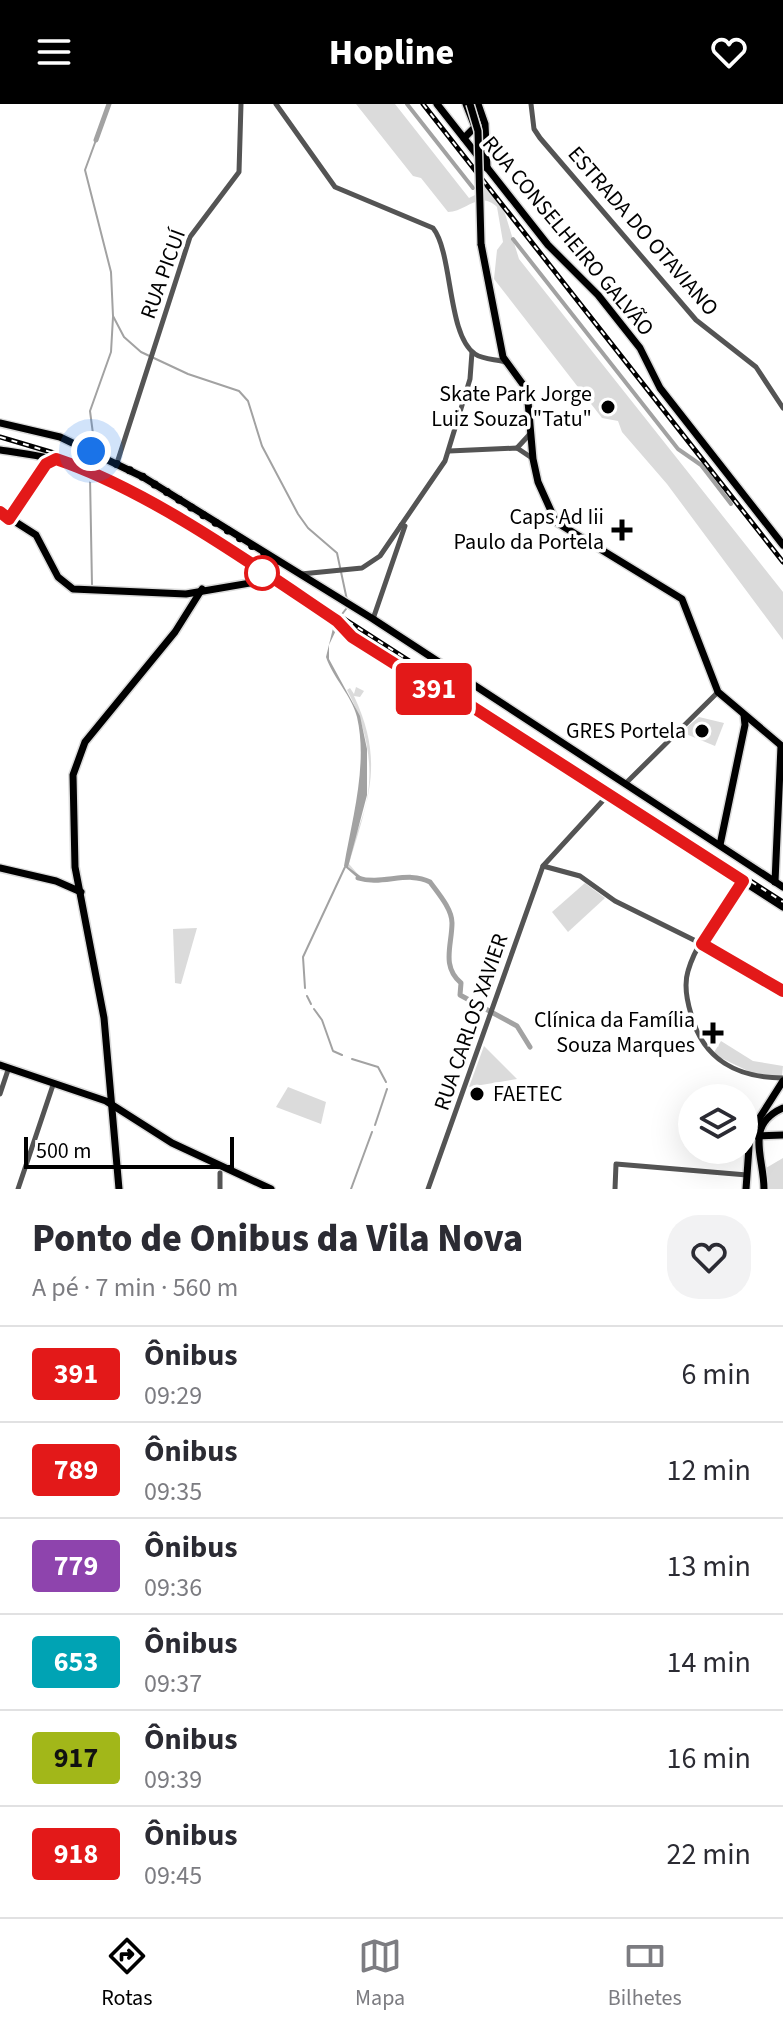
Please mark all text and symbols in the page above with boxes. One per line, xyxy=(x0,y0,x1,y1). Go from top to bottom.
text: Hopline xyxy=(329,27,454,78)
icon: menu xyxy=(32,30,76,74)
icon: heart xyxy=(707,30,751,74)
street label: RUA CONSELHEIRO GALVÃO xyxy=(475,129,661,343)
street label: ESTRADA DO OTAVIANO xyxy=(560,139,726,323)
street label: RUA PICUÍ xyxy=(132,224,194,323)
place label: Skate Park Jorge Luiz Souza "Tatu" xyxy=(431,378,592,435)
marker: Skate Park Jorge Luiz Souza "Tatu" xyxy=(599,398,617,416)
your location xyxy=(71,431,111,471)
place label: Caps Ad Iii Paulo da Portela xyxy=(454,501,604,558)
marker: Caps Ad Iii Paulo da Portela xyxy=(611,519,633,541)
unlabelled marker xyxy=(245,556,279,590)
line badge: 391 xyxy=(388,663,480,715)
text: 391 xyxy=(412,669,456,709)
place label: GRES Portela xyxy=(566,715,686,747)
marker: GRES Portela xyxy=(693,722,711,740)
street label: RUA CARLOS XAVIER xyxy=(426,929,516,1115)
place label: Clínica da Família Souza Marques xyxy=(534,1004,695,1061)
marker: Clínica da Família Souza Marques xyxy=(702,1022,724,1044)
place label: FAETEC xyxy=(493,1078,563,1110)
map controls xyxy=(678,1084,758,1164)
button: layers xyxy=(678,1084,758,1164)
marker: FAETEC xyxy=(468,1085,486,1103)
scale bar xyxy=(24,1133,234,1169)
text: 500 m xyxy=(36,1135,91,1167)
text: Ponto de Onibus da Vila Nova xyxy=(32,1212,523,1266)
button: heart xyxy=(667,1215,751,1299)
text: A pé · 7 min · 560 m xyxy=(32,1269,238,1306)
text: Ônibus xyxy=(144,1334,237,1377)
text: 6 min xyxy=(681,1353,751,1396)
text: 391 xyxy=(54,1354,98,1394)
text: 09:29 xyxy=(144,1377,202,1414)
text: Ônibus xyxy=(144,1430,237,1473)
text: 12 min xyxy=(667,1449,751,1492)
text: 789 xyxy=(54,1450,98,1490)
text: 09:35 xyxy=(144,1473,202,1510)
text: Ônibus xyxy=(144,1526,237,1569)
text: 13 min xyxy=(667,1545,751,1588)
text: 779 xyxy=(54,1546,98,1586)
text: 09:36 xyxy=(144,1569,202,1606)
text: Ônibus xyxy=(144,1622,237,1665)
text: 14 min xyxy=(667,1641,751,1684)
text: 653 xyxy=(54,1642,98,1682)
text: 09:37 xyxy=(144,1665,202,1702)
text: Ônibus xyxy=(144,1718,237,1761)
text: 16 min xyxy=(667,1737,751,1780)
text: 917 xyxy=(54,1738,98,1778)
text: 09:39 xyxy=(144,1761,202,1798)
text: Ônibus xyxy=(144,1814,237,1857)
text: 22 min xyxy=(667,1833,751,1876)
text: 918 xyxy=(54,1834,98,1874)
text: 09:45 xyxy=(144,1857,202,1894)
tab: Rotas xyxy=(101,1934,152,2014)
tab: Mapa xyxy=(355,1934,405,2014)
tab: Bilhetes xyxy=(608,1934,682,2014)

